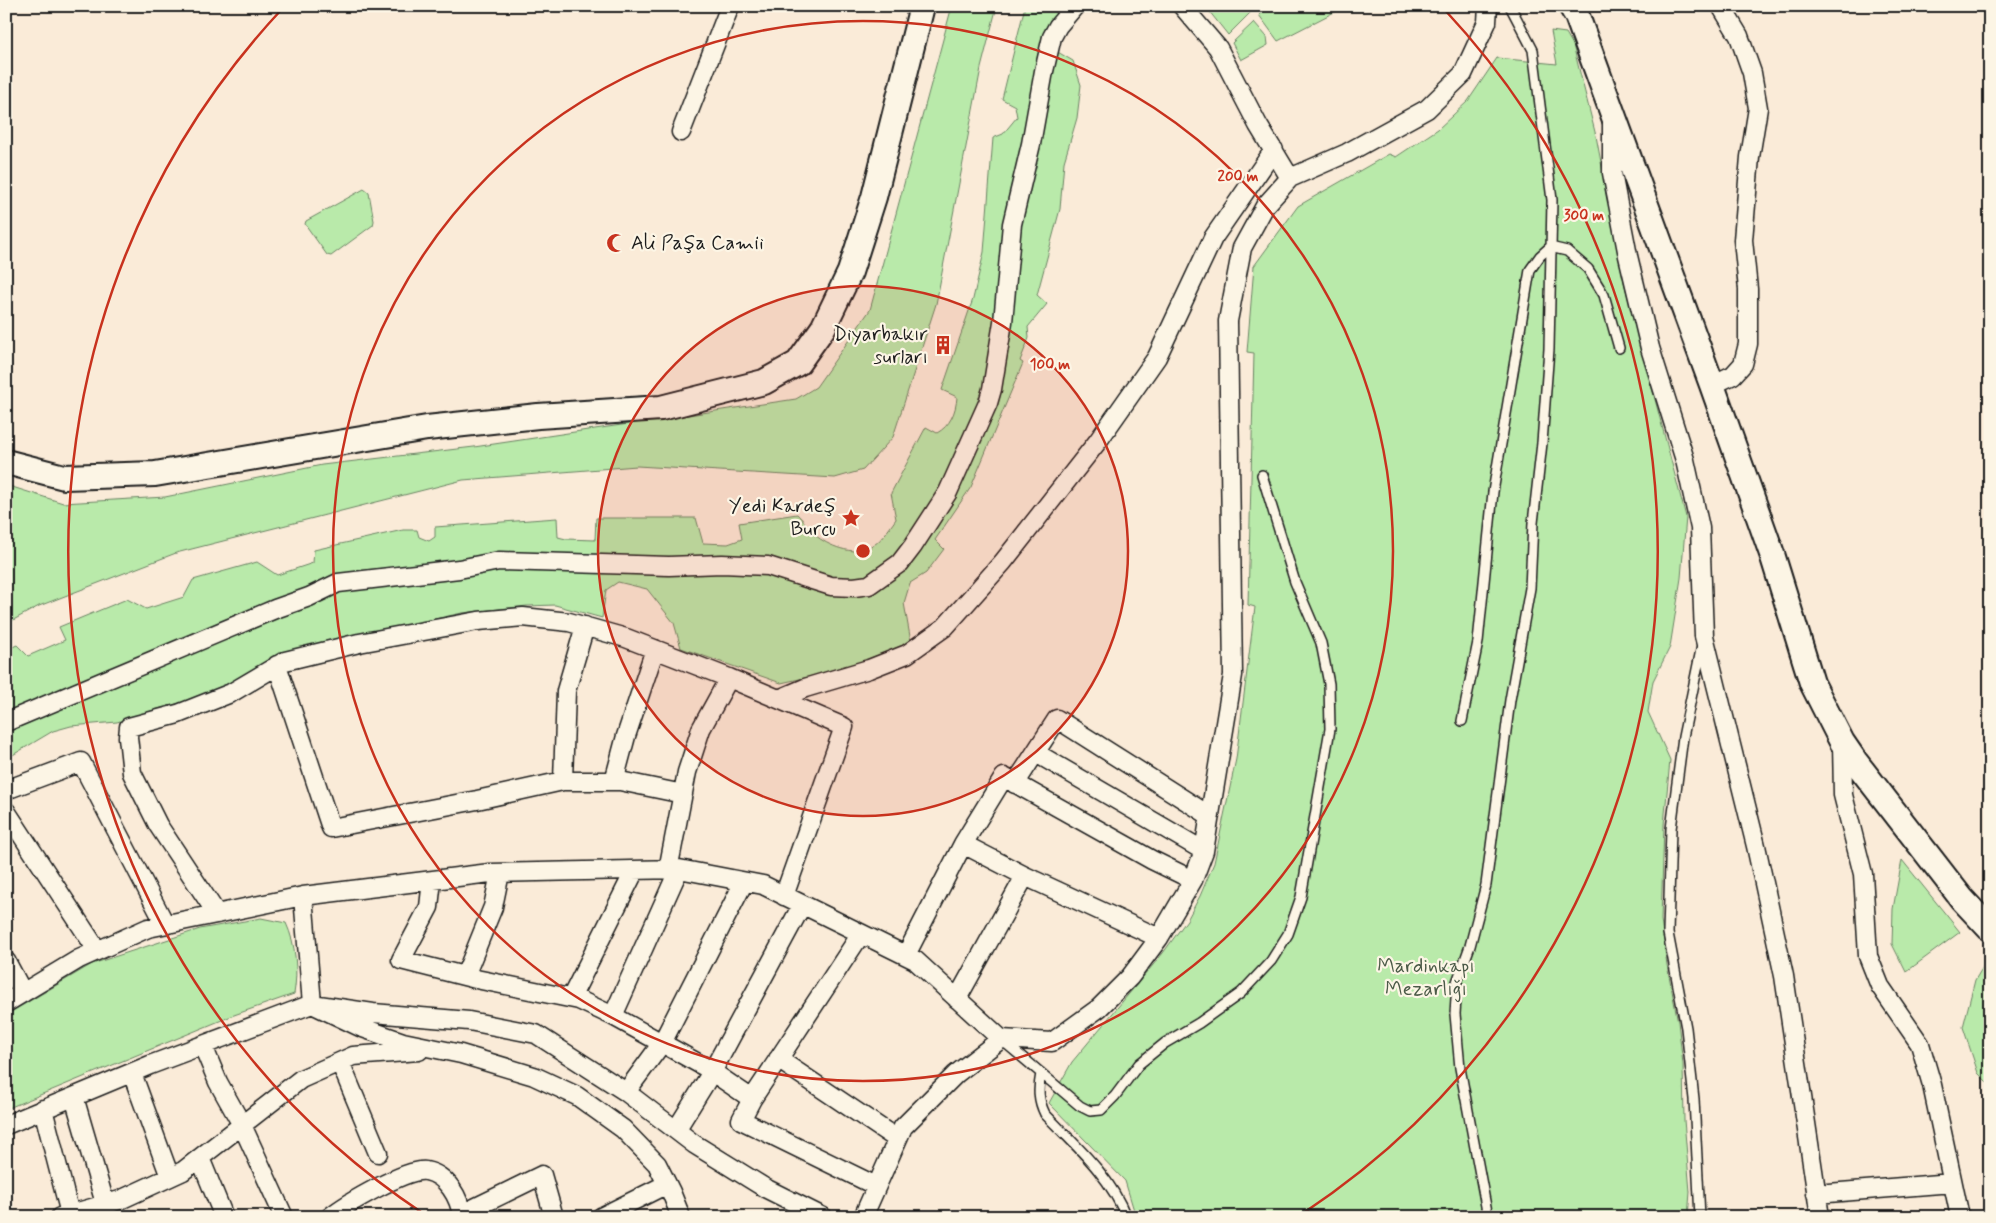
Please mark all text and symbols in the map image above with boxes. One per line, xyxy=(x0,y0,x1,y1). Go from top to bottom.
text: 200 m xyxy=(1218,167,1259,187)
text: 300 m xyxy=(1564,206,1604,226)
place label: Ali Paşa Camii xyxy=(631,230,764,257)
mosque icon: Ali Paşa Camii xyxy=(605,232,627,254)
place label: Diyarbakır surları xyxy=(833,321,928,371)
building icon: Diyarbakır surları xyxy=(932,334,954,356)
text: 100 m xyxy=(1030,355,1070,375)
place label: Yedi Kardeş Burcu xyxy=(729,493,836,543)
place icon: Yedi Kardeş Burcu xyxy=(840,507,862,529)
centre of rings xyxy=(854,542,872,560)
park label: Mardinkapı Mezarlığı xyxy=(1377,953,1475,1003)

